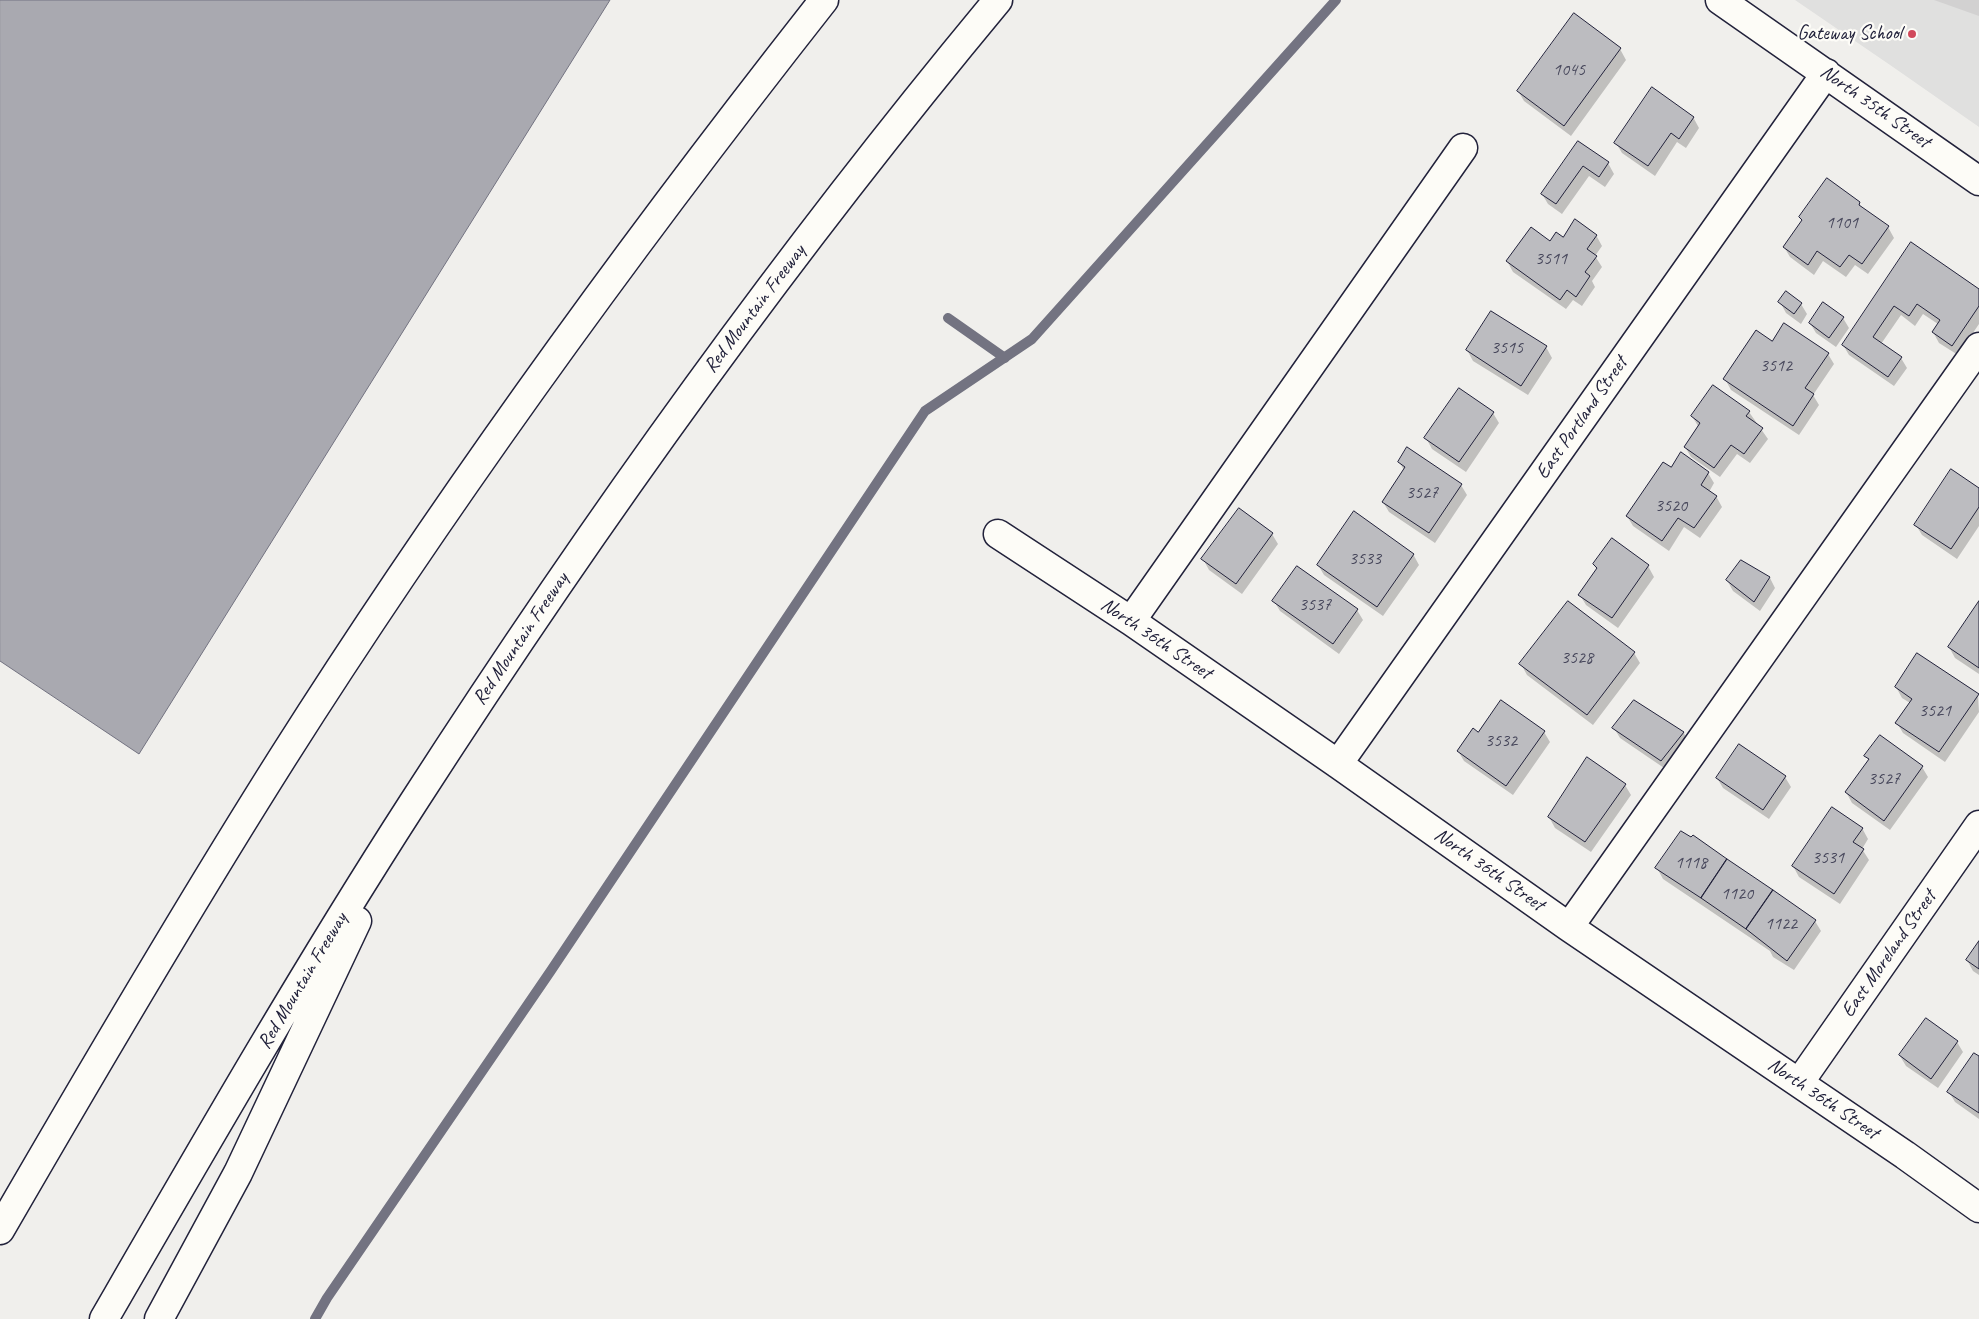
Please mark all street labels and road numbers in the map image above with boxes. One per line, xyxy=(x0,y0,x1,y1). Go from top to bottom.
street label: North 35th Street xyxy=(1815,60,1935,154)
street label: Red Mountain Freeway xyxy=(699,240,811,378)
street label: East Portland Street xyxy=(1531,352,1633,484)
street label: Red Mountain Freeway xyxy=(468,568,574,710)
street label: North 36th Street xyxy=(1096,593,1216,685)
street label: North 36th Street xyxy=(1429,823,1549,917)
street label: East Moreland Street xyxy=(1836,886,1942,1022)
street label: Red Mountain Freeway xyxy=(253,909,353,1053)
street label: North 36th Street xyxy=(1763,1053,1883,1145)

